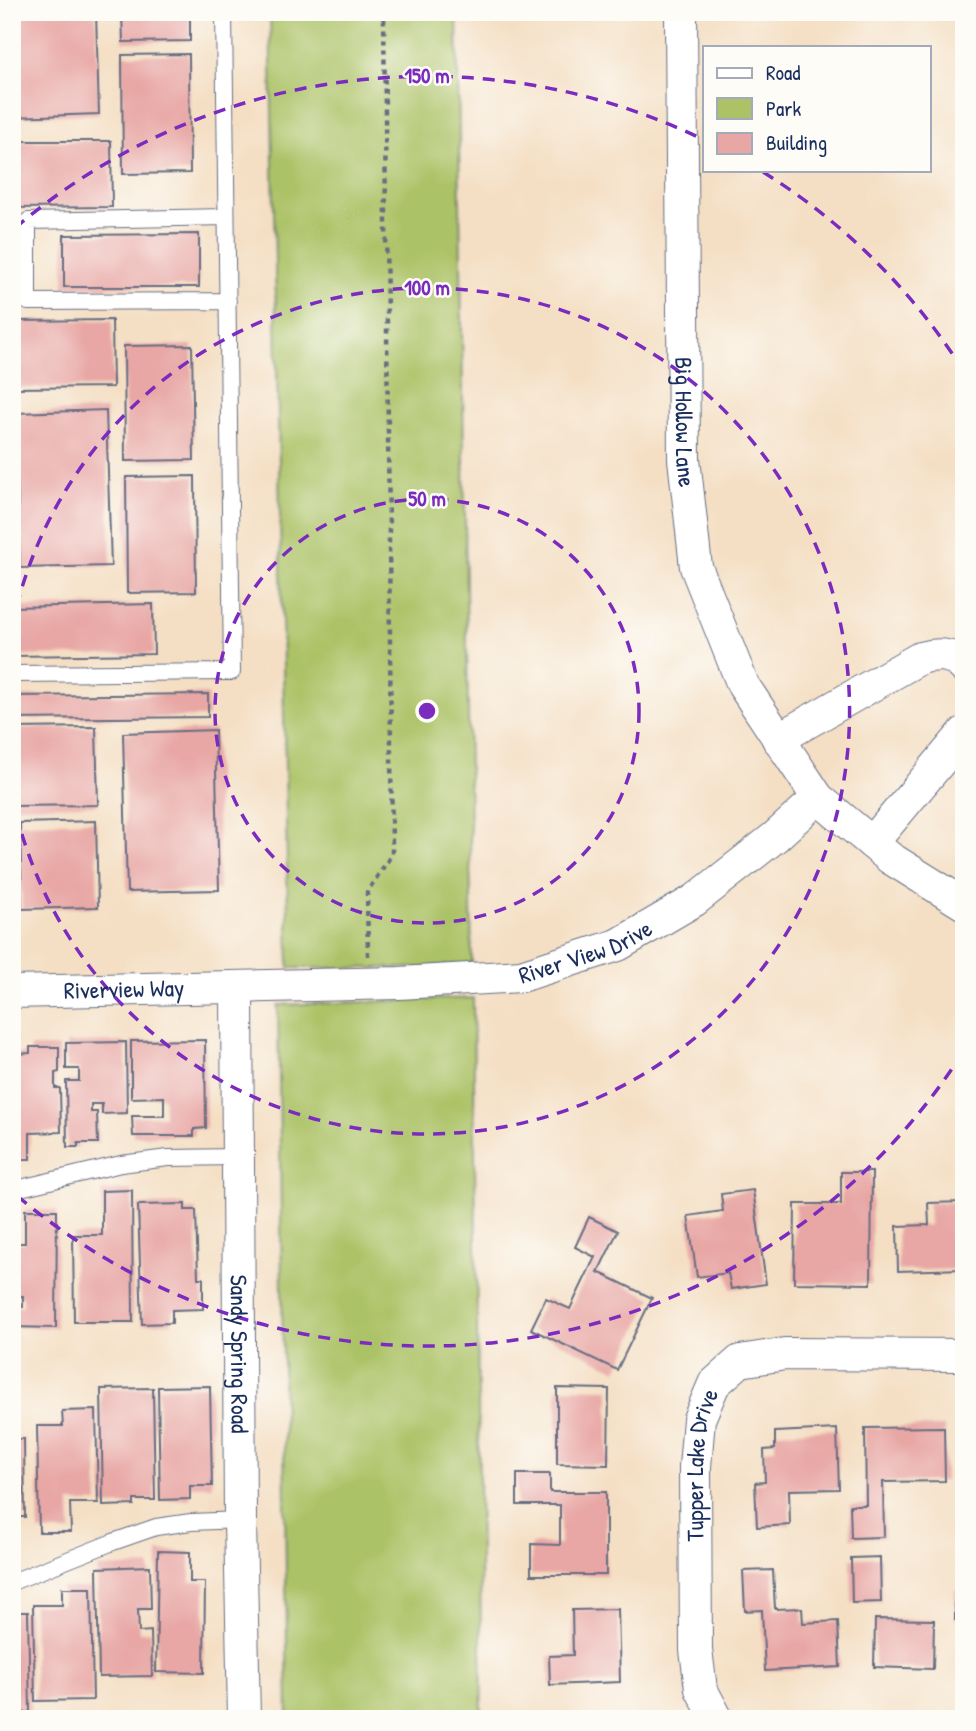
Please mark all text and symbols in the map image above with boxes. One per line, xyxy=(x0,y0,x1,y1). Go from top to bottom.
legend xyxy=(703,46,930,172)
text: Road xyxy=(766,58,800,87)
text: 150 m xyxy=(404,61,450,90)
text: Park xyxy=(766,94,801,123)
text: Building xyxy=(766,128,827,157)
text: 100 m xyxy=(404,273,450,302)
street label: Big Hollow Lane xyxy=(668,357,704,489)
text: 50 m xyxy=(408,484,446,513)
centre of rings xyxy=(415,699,439,723)
street label: River View Drive xyxy=(514,911,658,991)
street label: Riverview Way xyxy=(63,971,184,1006)
street label: Sandy Spring Road xyxy=(224,1275,257,1433)
street label: Tupper Lake Drive xyxy=(678,1383,725,1542)

